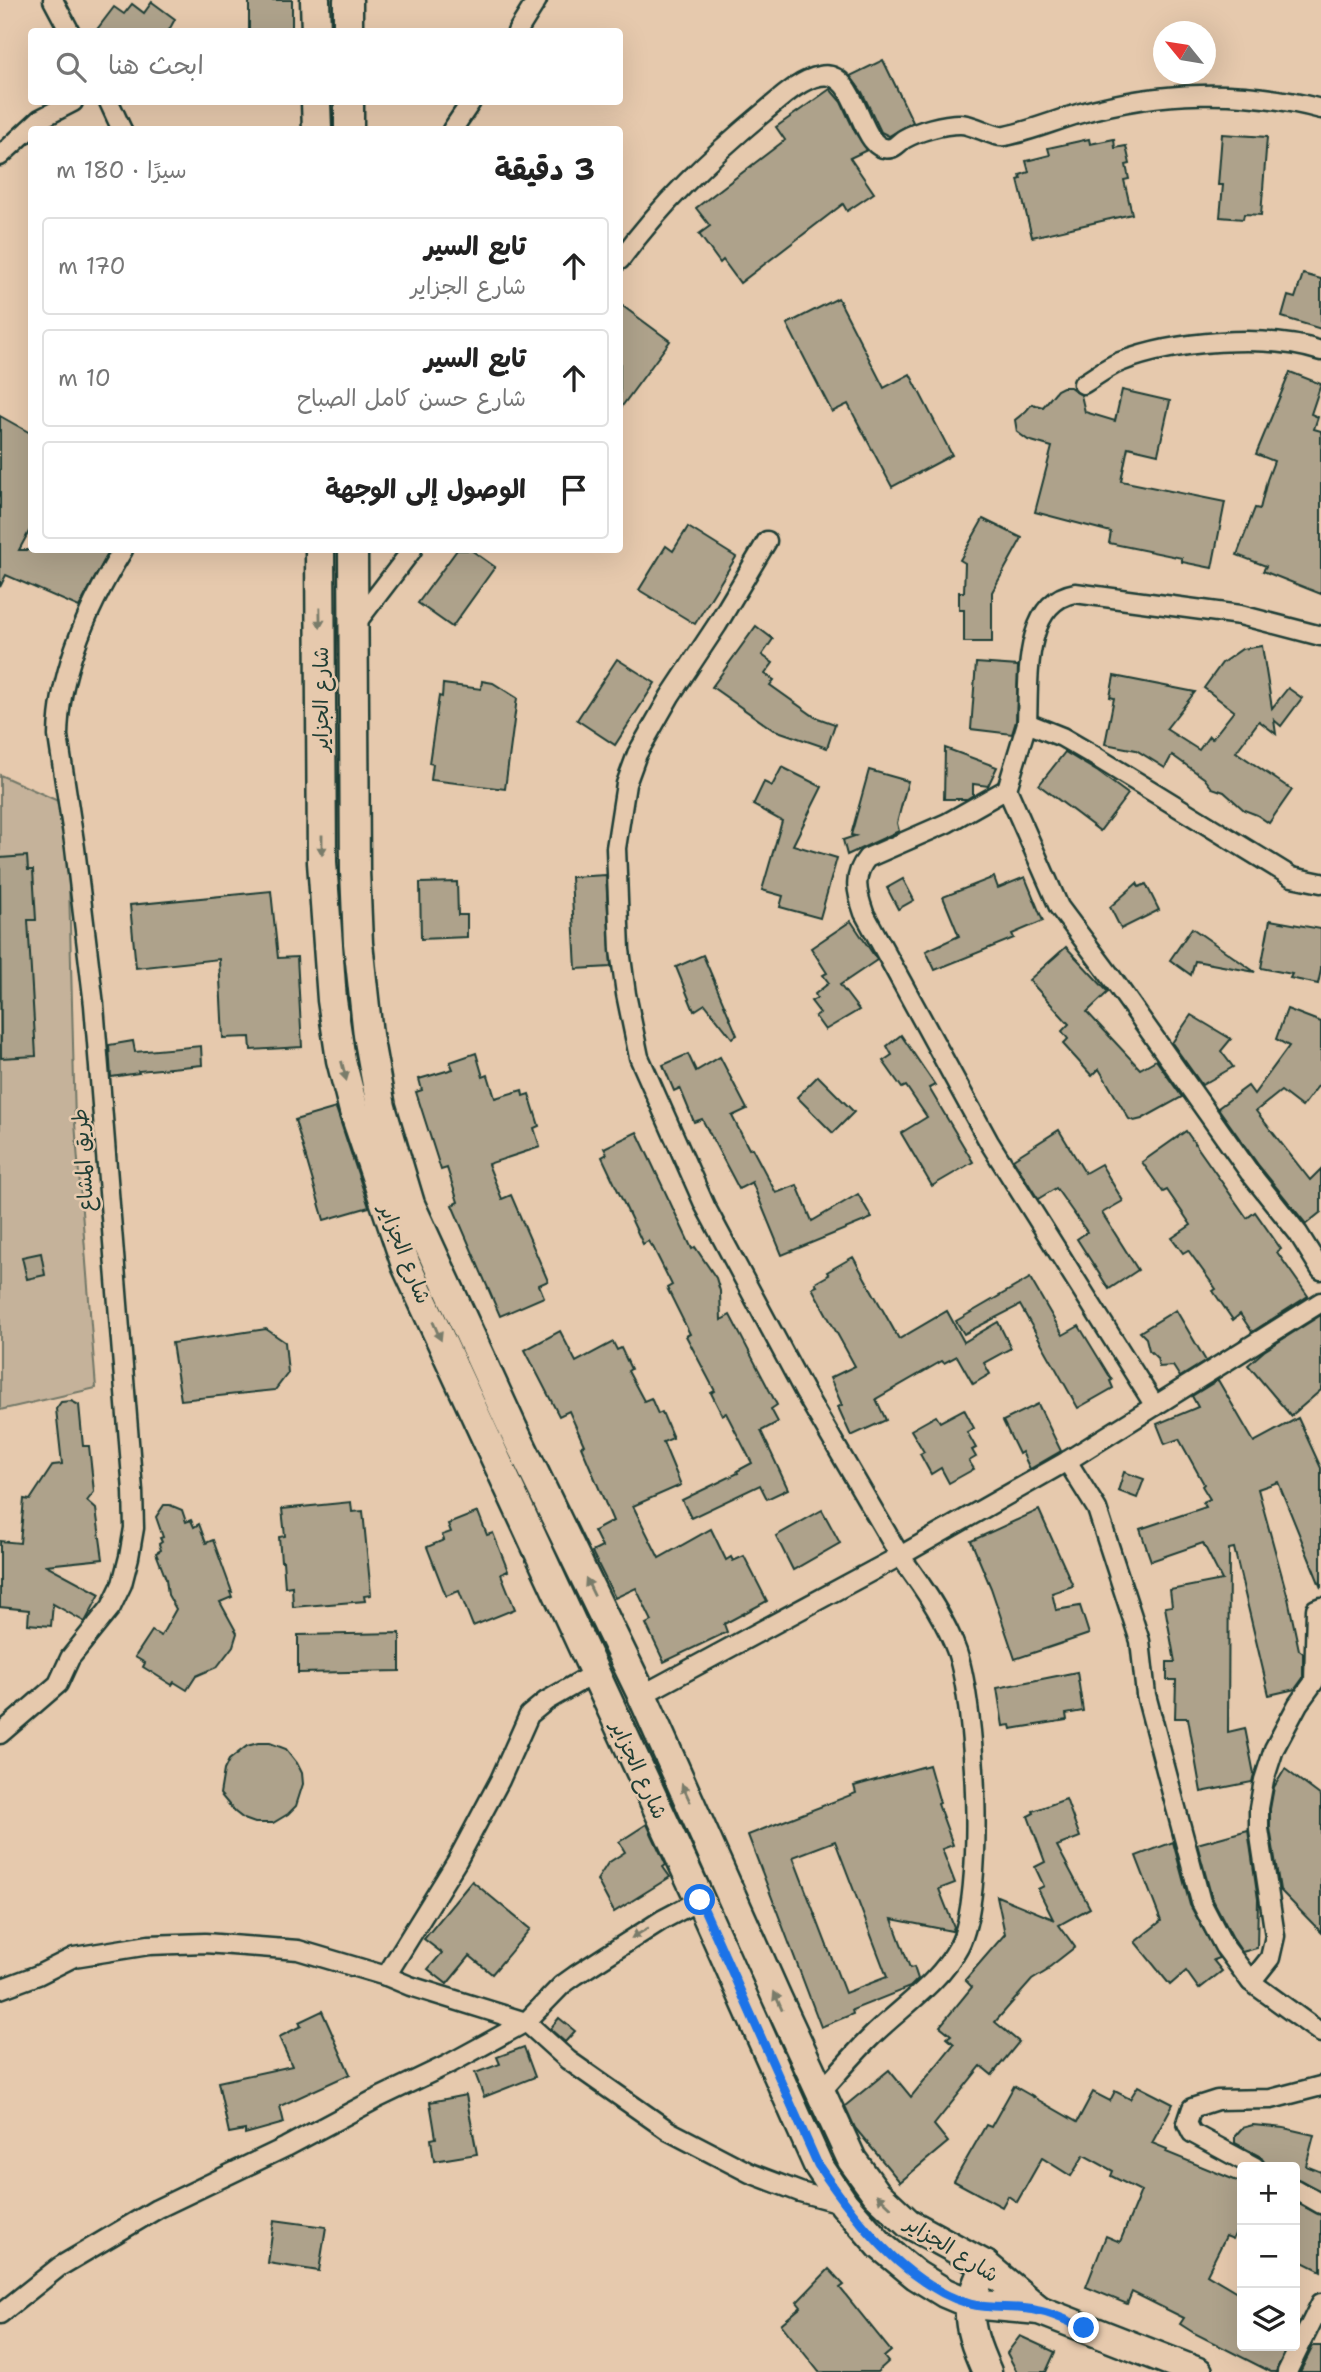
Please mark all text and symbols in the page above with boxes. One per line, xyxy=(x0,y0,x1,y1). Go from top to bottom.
north arrow xyxy=(1153,21,1216,84)
search box xyxy=(28,28,623,105)
text: ابحث هنا xyxy=(108,47,204,82)
icon: search xyxy=(52,48,90,86)
text: 3 دقيقة xyxy=(494,149,595,190)
text: سيرًا · 180 m xyxy=(56,155,187,185)
text: تابع السير xyxy=(424,228,526,263)
icon: ahead xyxy=(555,247,593,285)
text: 170 m xyxy=(58,251,126,281)
text: شارع الجزاير xyxy=(411,271,526,301)
text: تابع السير xyxy=(424,340,526,375)
icon: ahead xyxy=(555,359,593,397)
text: 10 m xyxy=(58,363,111,393)
text: شارع حسن كامل الصباح xyxy=(297,383,526,413)
text: الوصول إلى الوجهة xyxy=(325,471,526,506)
icon: arrive xyxy=(555,471,593,509)
one-way arrow xyxy=(315,607,326,629)
street label: شارع الجزاير xyxy=(307,646,336,754)
one-way arrow xyxy=(316,834,328,856)
one-way arrow xyxy=(339,1060,350,1082)
street label: طريق المشاع xyxy=(65,1107,102,1213)
street label: شارع الجزاير xyxy=(371,1198,438,1308)
one-way arrow xyxy=(431,1321,442,1341)
one-way arrow xyxy=(584,1577,595,1597)
street label: شارع الجزاير xyxy=(602,1715,674,1824)
one-way arrow xyxy=(680,1783,692,1803)
route start xyxy=(684,1884,715,1915)
one-way arrow xyxy=(631,1927,650,1940)
one-way arrow xyxy=(772,1991,784,2011)
map controls xyxy=(1237,2162,1300,2351)
button: + xyxy=(1237,2162,1300,2225)
one-way arrow xyxy=(876,2193,893,2209)
street label: شارع الجزاير xyxy=(898,2208,1004,2290)
button: − xyxy=(1237,2225,1300,2288)
button: layers xyxy=(1237,2288,1300,2351)
route end xyxy=(1068,2312,1099,2343)

